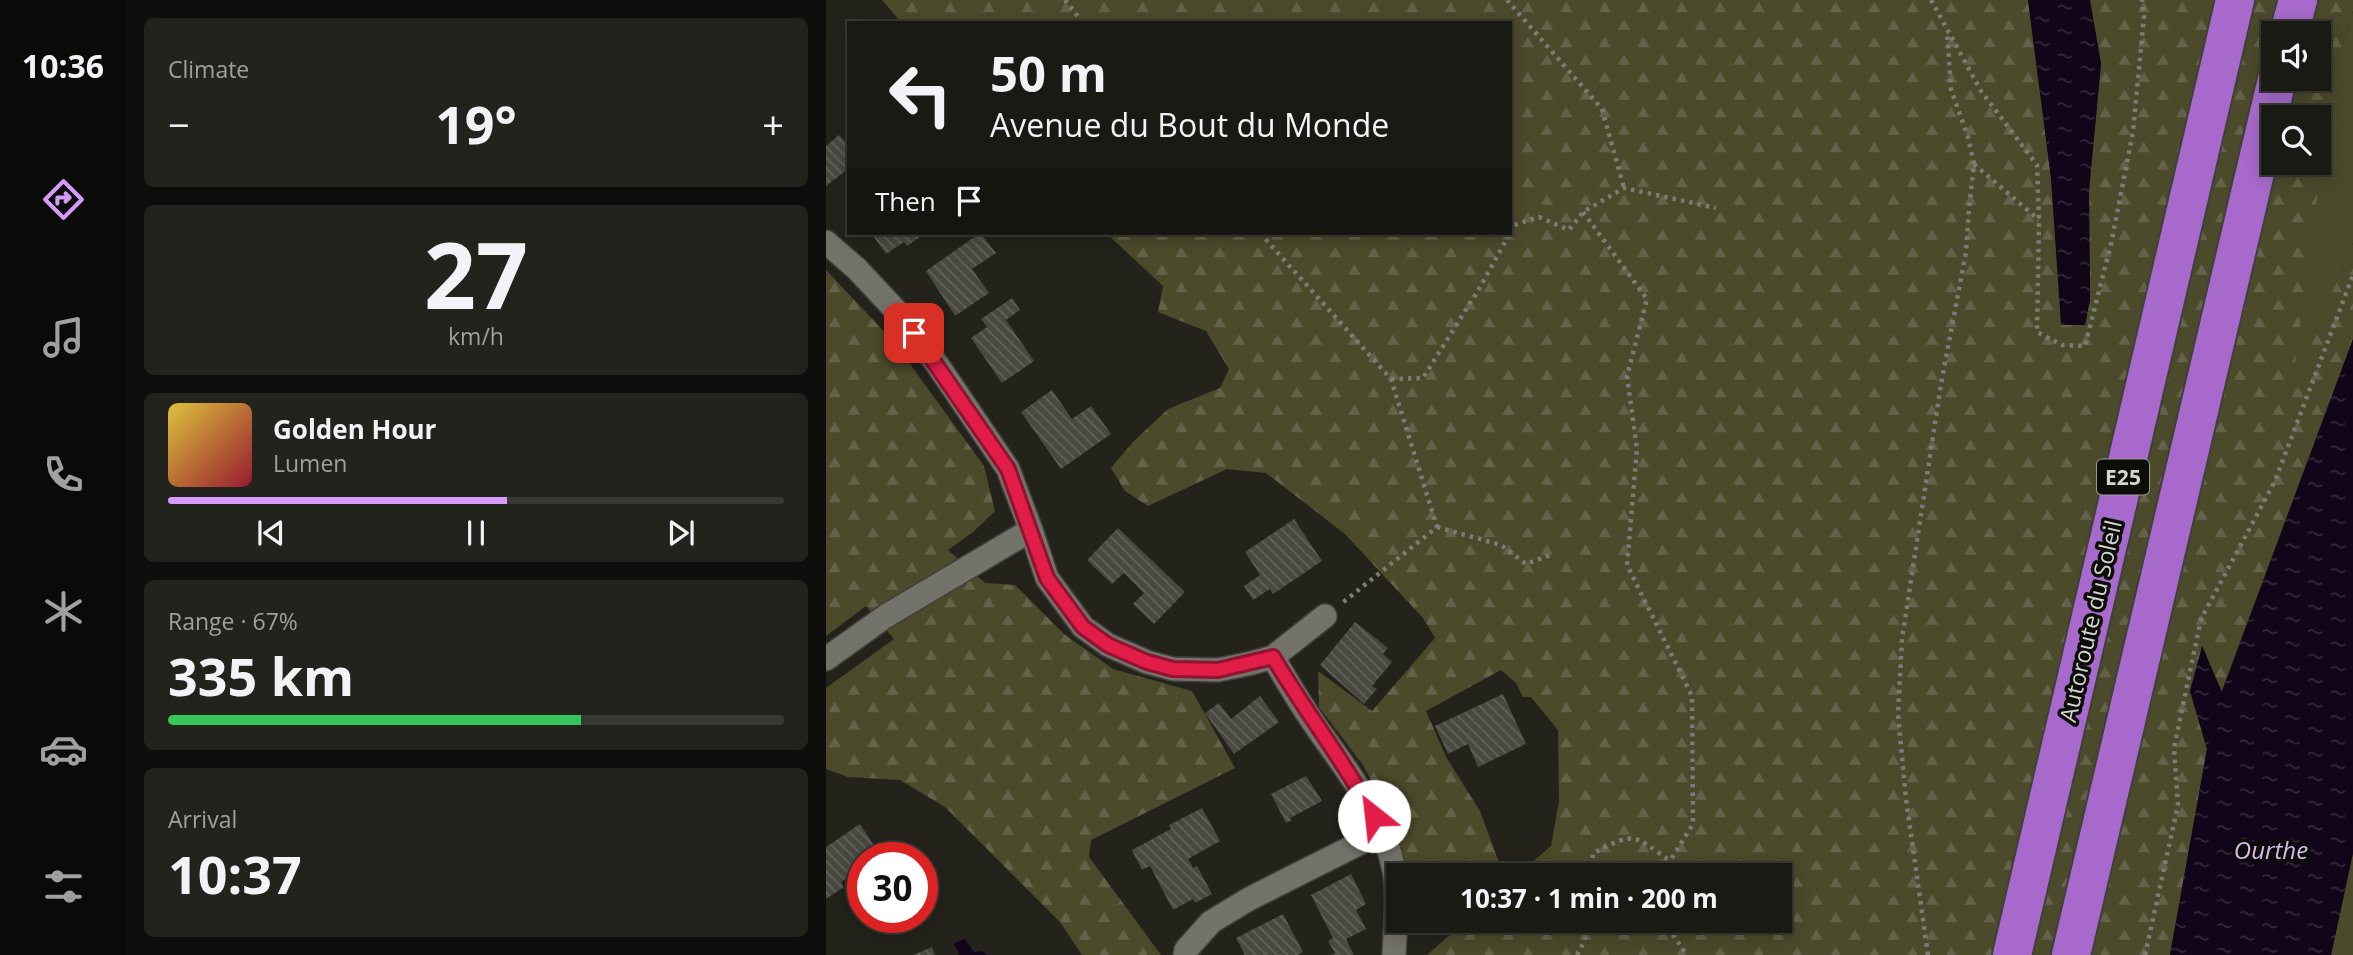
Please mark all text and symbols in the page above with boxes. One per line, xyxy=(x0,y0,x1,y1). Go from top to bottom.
map controls xyxy=(2261,21,2331,175)
button: sound xyxy=(2261,21,2331,91)
text: 50 m xyxy=(990,40,1107,106)
text: 10:36 xyxy=(22,44,104,87)
icon: left xyxy=(875,49,966,140)
text: Climate xyxy=(168,53,249,85)
text: 19° xyxy=(435,88,517,159)
text: − xyxy=(168,98,190,150)
text: + xyxy=(762,98,784,150)
text: Avenue du Bout du Monde xyxy=(990,103,1389,146)
button: search xyxy=(2261,105,2331,175)
icon: directions xyxy=(39,175,88,224)
icon: arrive xyxy=(950,182,988,220)
text: Then xyxy=(875,183,936,219)
text: 27 xyxy=(424,212,528,336)
pin xyxy=(884,303,944,363)
icon: music xyxy=(39,313,88,362)
icon: arrive xyxy=(895,314,933,352)
text: km/h xyxy=(448,320,504,352)
text: Golden Hour xyxy=(273,411,436,447)
text: Lumen xyxy=(273,447,347,479)
icon: phone xyxy=(39,450,88,499)
road number: E25 xyxy=(2097,460,2149,494)
icon: previous xyxy=(252,514,290,552)
icon: pause xyxy=(457,514,495,552)
icon: next xyxy=(662,514,700,552)
street label: Autoroute du Soleil xyxy=(2051,517,2129,725)
icon: climate xyxy=(39,587,88,636)
text: Range · 67% xyxy=(168,605,298,637)
text: 335 km xyxy=(168,640,354,711)
icon: car xyxy=(39,725,88,774)
position arrow xyxy=(1337,779,1411,853)
text: Arrival xyxy=(168,803,237,835)
water label: Ourthe xyxy=(2234,833,2308,866)
text: 10:37 xyxy=(168,838,302,909)
speed limit sign: 30 xyxy=(847,842,938,933)
icon: filters xyxy=(39,862,88,911)
text: 10:37 · 1 min · 200 m xyxy=(1460,880,1718,916)

